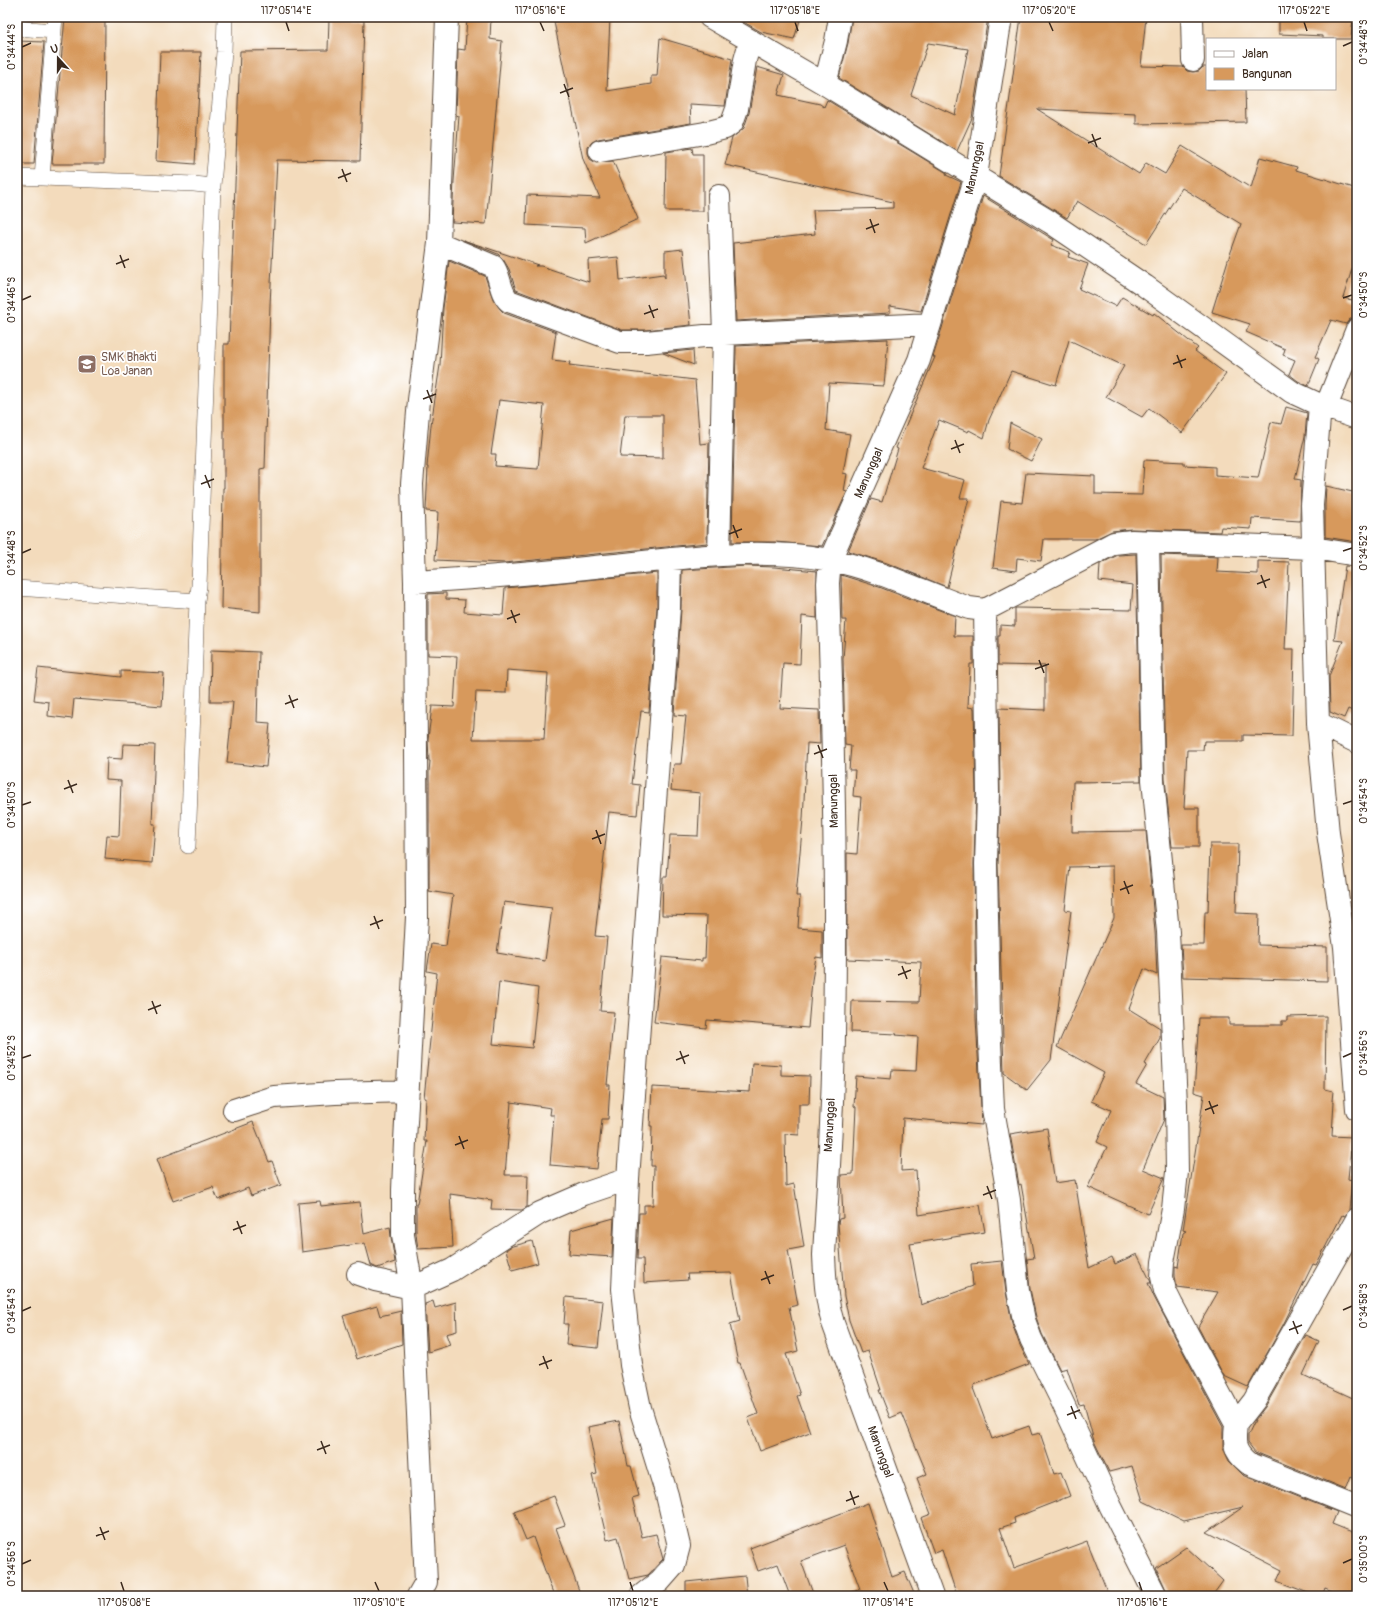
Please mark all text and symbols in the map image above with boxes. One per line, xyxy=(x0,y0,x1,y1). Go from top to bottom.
text: 117°05'14"E xyxy=(261,5,311,17)
text: 117°05'16"E xyxy=(515,5,565,17)
text: 117°05'18"E xyxy=(770,5,820,17)
text: 117°05'20"E xyxy=(1022,5,1076,17)
text: 117°05'22"E xyxy=(1278,5,1330,17)
text: 0°34'48"S xyxy=(1358,19,1370,65)
text: 0°34'44"S xyxy=(6,24,18,70)
north arrow xyxy=(38,38,78,78)
legend xyxy=(1206,38,1336,90)
text: U xyxy=(49,42,60,57)
text: Jalan xyxy=(1242,47,1268,62)
text: Bangunan xyxy=(1242,67,1292,82)
street label: Manunggal xyxy=(962,140,988,196)
text: 0°34'50"S xyxy=(1358,271,1370,318)
text: 0°34'46"S xyxy=(6,277,18,323)
place label: SMK Bhakti Loa Janan xyxy=(101,350,156,379)
school or university icon: SMK Bhakti Loa Janan xyxy=(76,353,98,375)
street label: Manunggal xyxy=(851,445,887,501)
text: 0°34'52"S xyxy=(1358,525,1370,571)
text: 0°34'48"S xyxy=(6,530,18,576)
street label: Manunggal xyxy=(826,774,842,828)
text: 0°34'54"S xyxy=(1358,778,1370,824)
text: 0°34'50"S xyxy=(6,781,18,828)
text: 0°34'56"S xyxy=(1358,1030,1370,1076)
text: 0°34'52"S xyxy=(6,1035,18,1081)
street label: Manunggal xyxy=(821,1098,839,1152)
text: 0°34'58"S xyxy=(1358,1283,1370,1328)
text: 0°34'54"S xyxy=(6,1288,18,1334)
street label: Manunggal xyxy=(864,1424,896,1480)
text: 0°35'00"S xyxy=(1358,1535,1370,1583)
text: 0°34'56"S xyxy=(6,1541,18,1587)
text: 117°05'08"E xyxy=(98,1597,150,1609)
text: 117°05'10"E xyxy=(353,1597,405,1609)
text: 117°05'12"E xyxy=(608,1597,658,1609)
text: 117°05'14"E xyxy=(863,1597,913,1609)
text: 117°05'16"E xyxy=(1117,1597,1167,1609)

